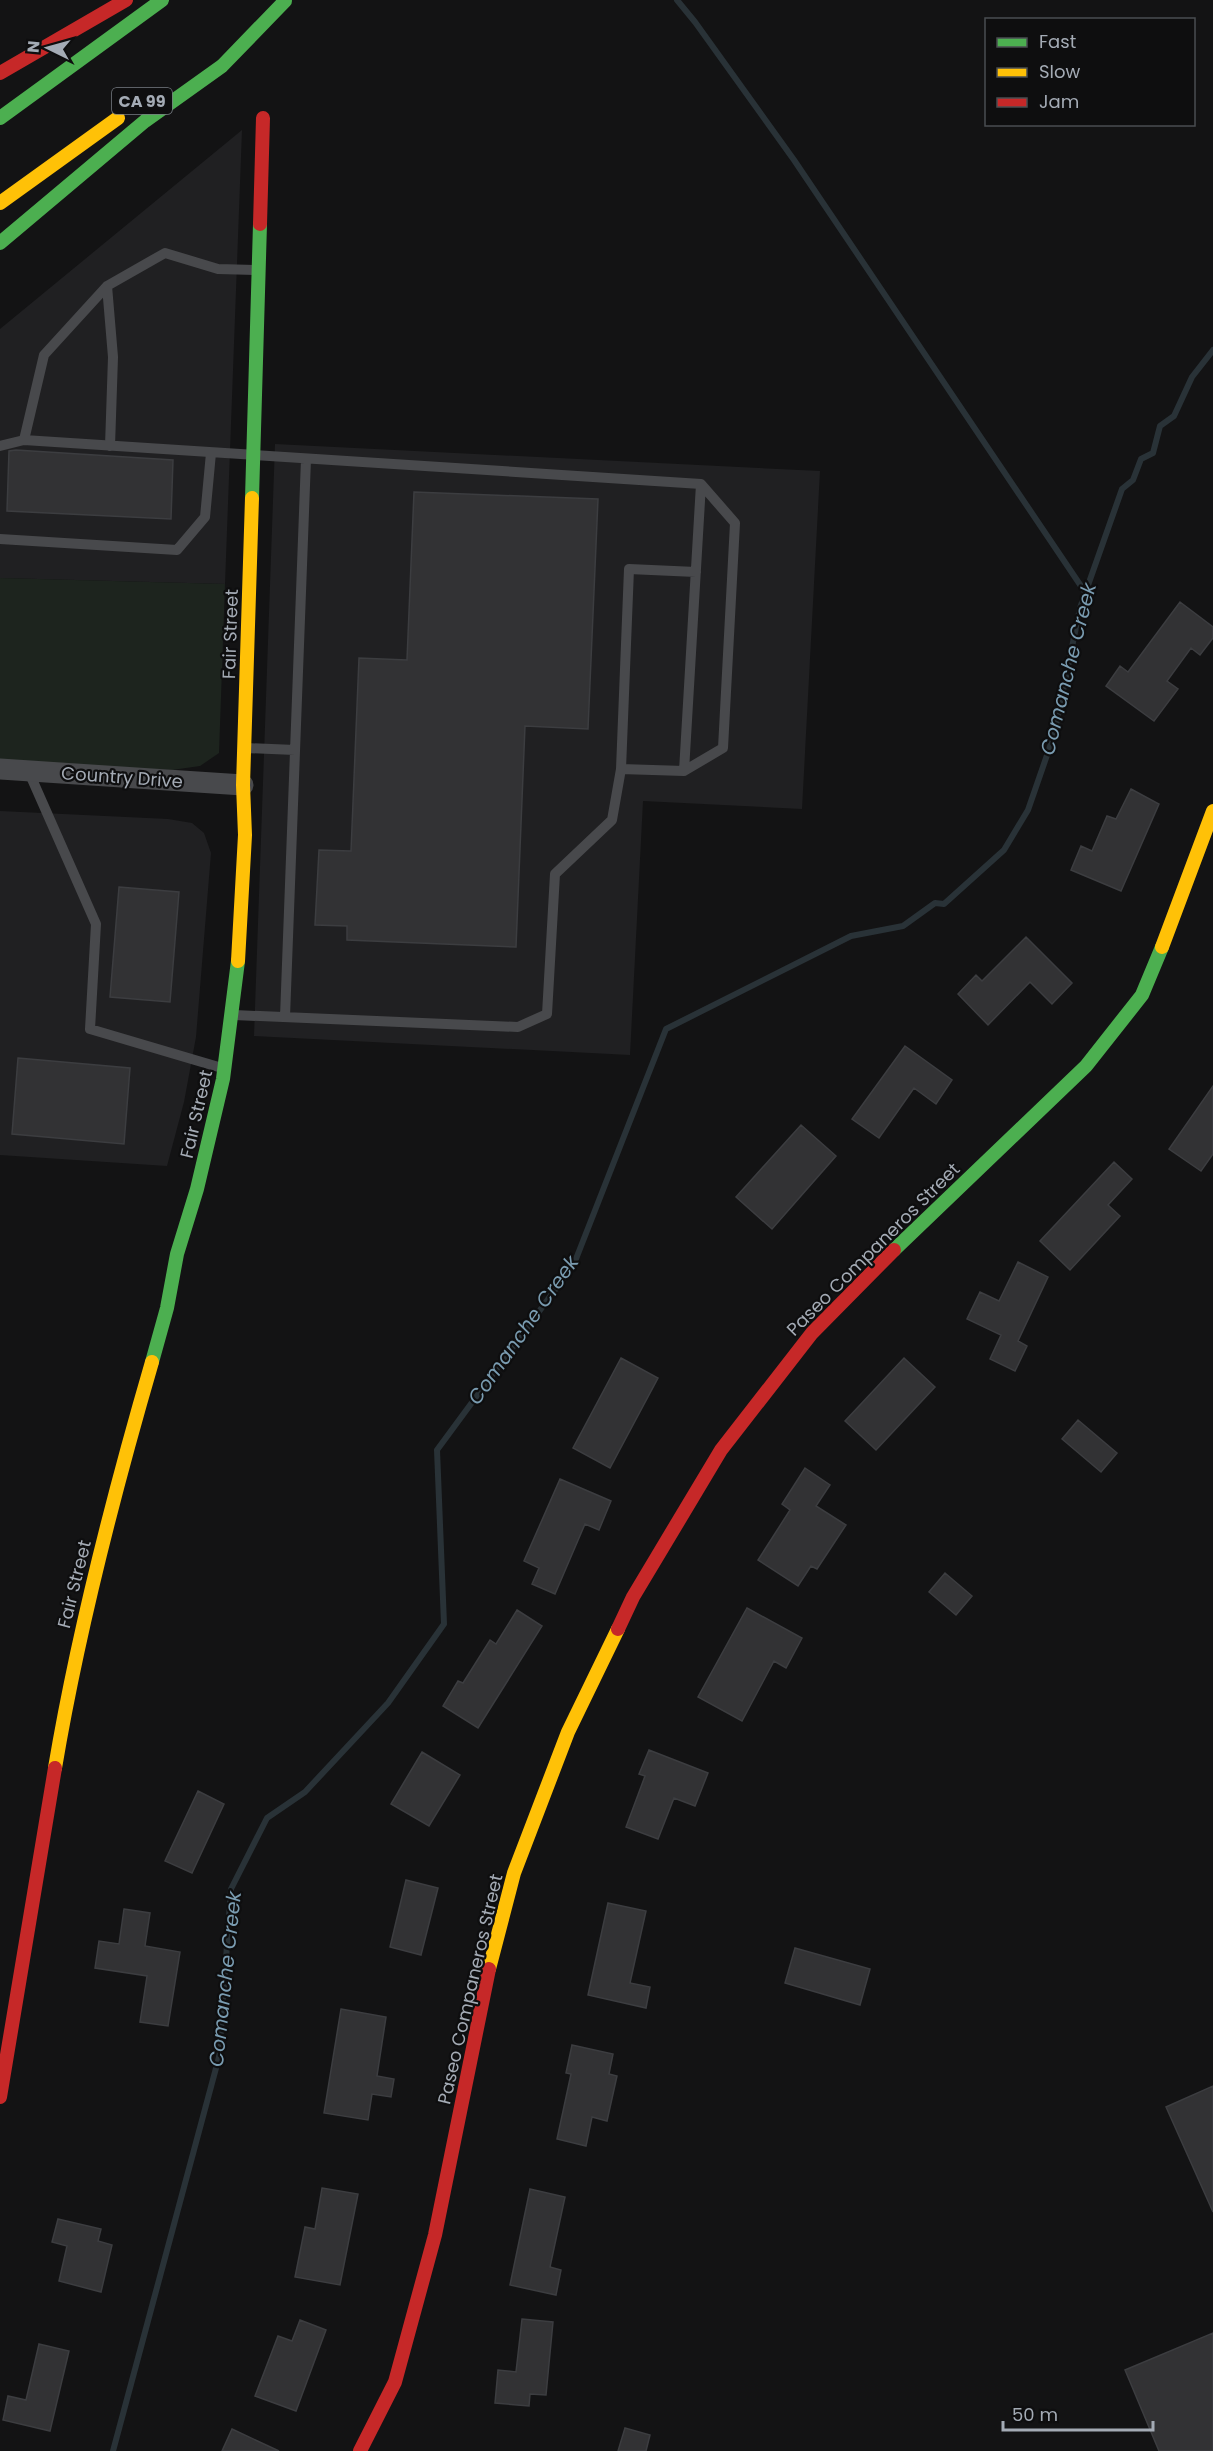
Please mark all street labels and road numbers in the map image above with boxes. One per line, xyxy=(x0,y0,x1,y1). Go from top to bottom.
road number: CA 99 xyxy=(112,88,172,114)
street label: Fair Street xyxy=(216,589,244,679)
street label: Country Drive xyxy=(60,760,184,794)
street label: Fair Street xyxy=(174,1067,218,1161)
street label: Paseo Companeros Street xyxy=(781,1157,965,1341)
street label: Fair Street xyxy=(51,1537,97,1631)
street label: Paseo Companeros Street xyxy=(431,1871,509,2107)

